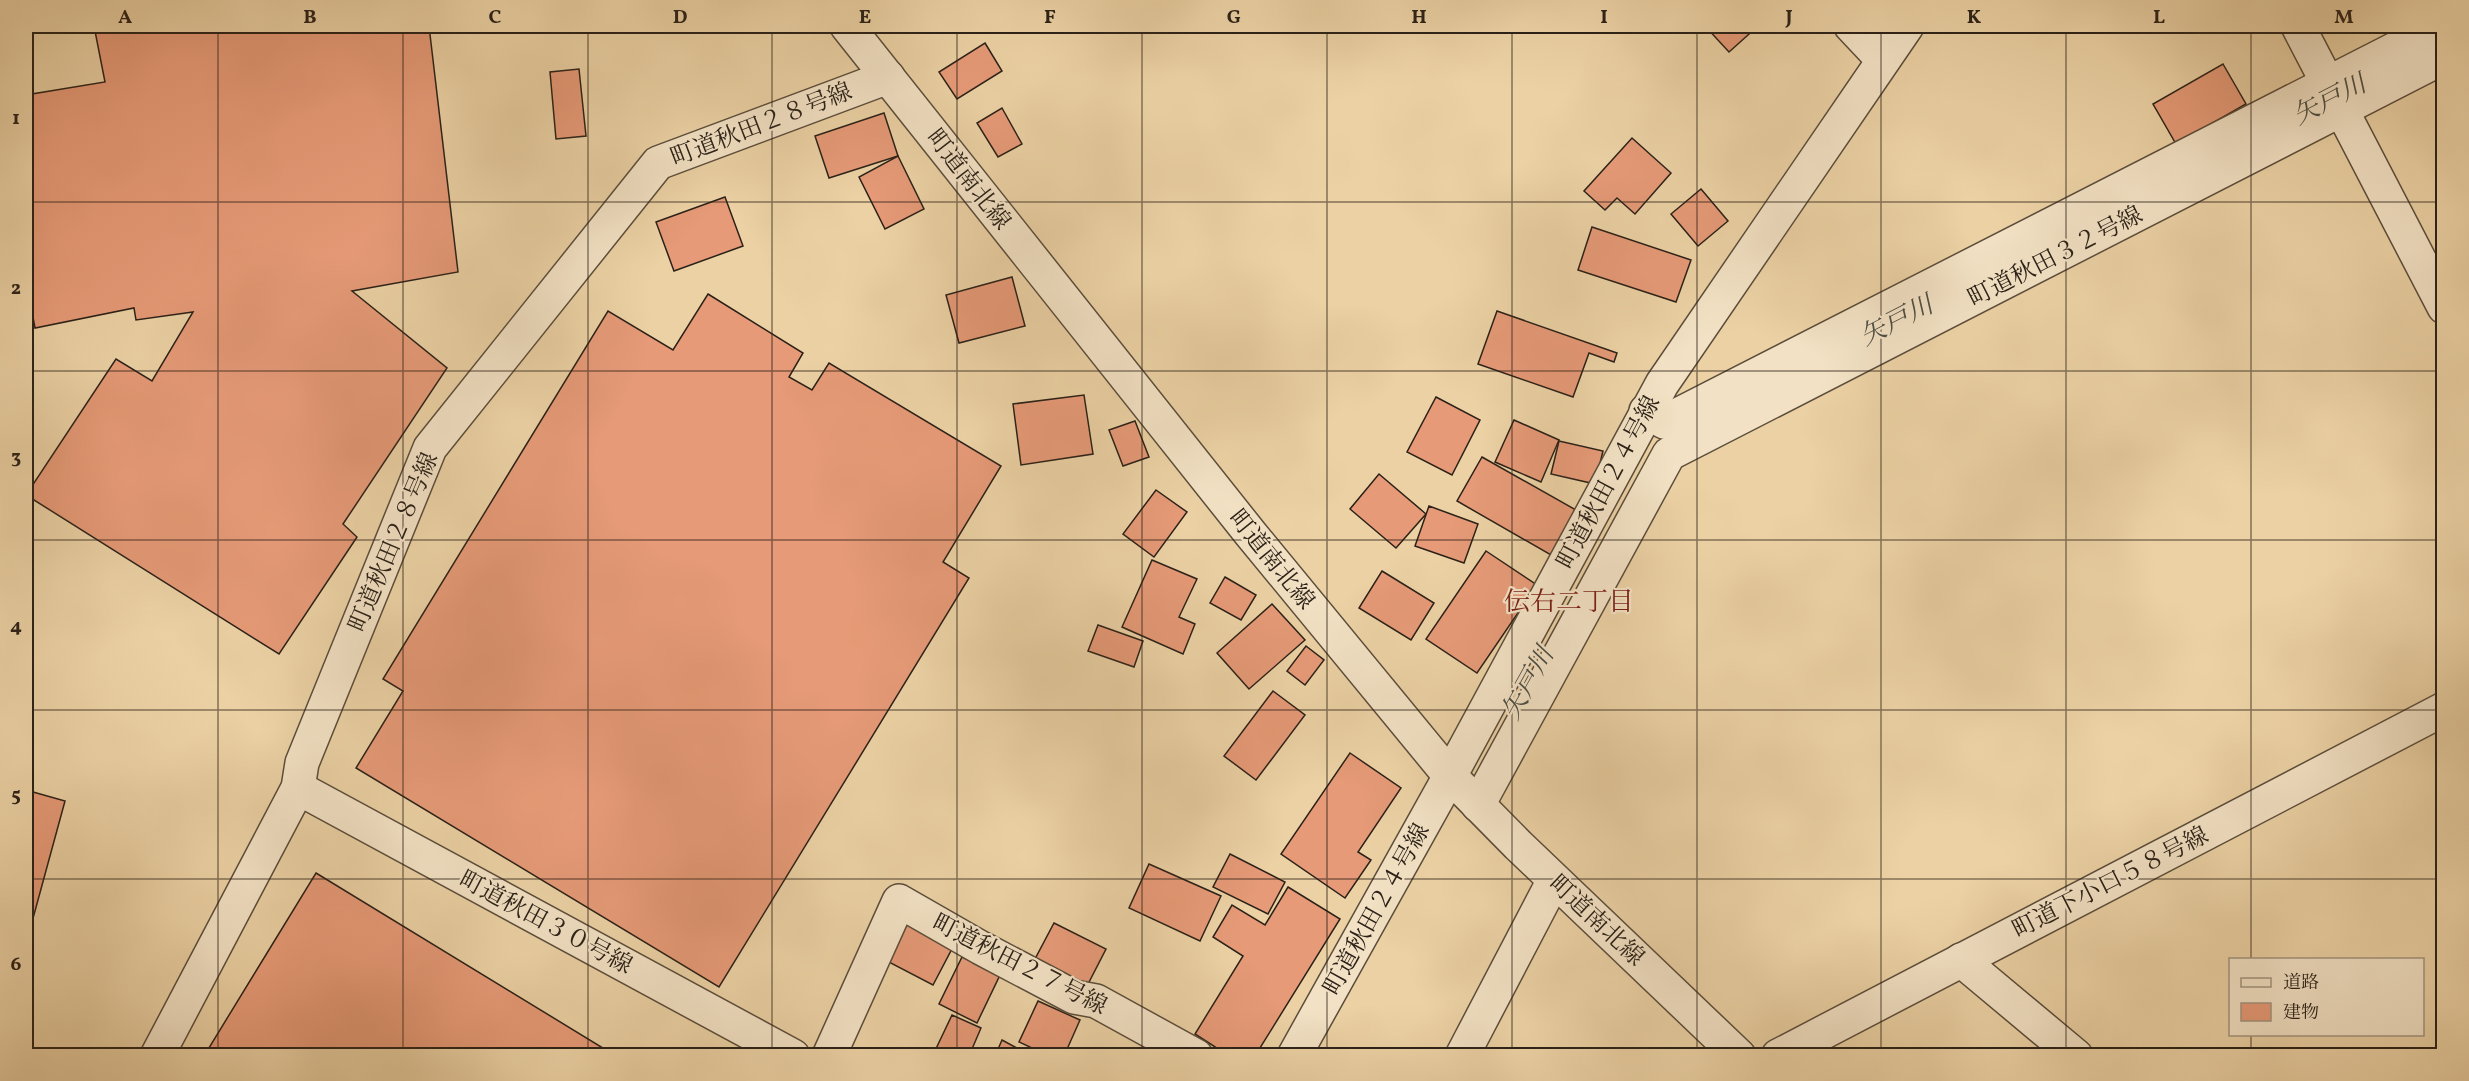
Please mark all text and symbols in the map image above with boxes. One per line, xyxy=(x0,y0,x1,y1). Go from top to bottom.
text: A xyxy=(118,4,132,32)
text: B xyxy=(303,4,317,32)
text: C xyxy=(489,4,502,32)
text: D xyxy=(673,4,687,32)
text: E xyxy=(859,4,871,32)
text: F xyxy=(1044,4,1056,32)
text: G xyxy=(1227,4,1241,32)
text: H xyxy=(1411,4,1427,32)
text: I xyxy=(1600,4,1608,32)
text: J xyxy=(1784,4,1793,32)
text: K xyxy=(1967,4,1982,32)
text: L xyxy=(2153,4,2165,32)
text: M xyxy=(2334,4,2354,32)
water label: 矢戸川 xyxy=(2287,66,2375,135)
street label: 町道秋田２８号線 xyxy=(666,76,857,176)
text: 1 xyxy=(12,105,20,133)
street label: 町道南北線 xyxy=(917,122,1018,238)
street label: 町道秋田３２号線 xyxy=(1963,199,2149,317)
text: 2 xyxy=(11,275,21,303)
water label: 矢戸川 xyxy=(1854,287,1942,356)
street label: 町道秋田２４号線 xyxy=(1550,390,1670,576)
text: 3 xyxy=(11,444,21,472)
street label: 町道秋田２８号線 xyxy=(342,448,448,638)
street label: 町道南北線 xyxy=(1219,503,1321,618)
district label: 伝右二丁目 xyxy=(1504,585,1634,621)
text: 4 xyxy=(10,613,22,641)
water label: 矢戸川 xyxy=(1494,639,1565,727)
text: 5 xyxy=(11,782,21,810)
street label: 町道秋田２４号線 xyxy=(1316,818,1439,1002)
street label: 町道下小口５８号線 xyxy=(2007,820,2215,948)
street label: 町道秋田３０号線 xyxy=(452,864,638,984)
street label: 町道南北線 xyxy=(1540,868,1651,975)
street label: 町道秋田２７号線 xyxy=(926,907,1112,1025)
text: 6 xyxy=(11,951,22,979)
legend xyxy=(2229,958,2424,1036)
text: 道路 xyxy=(2283,971,2319,996)
text: 建物 xyxy=(2283,1001,2319,1026)

